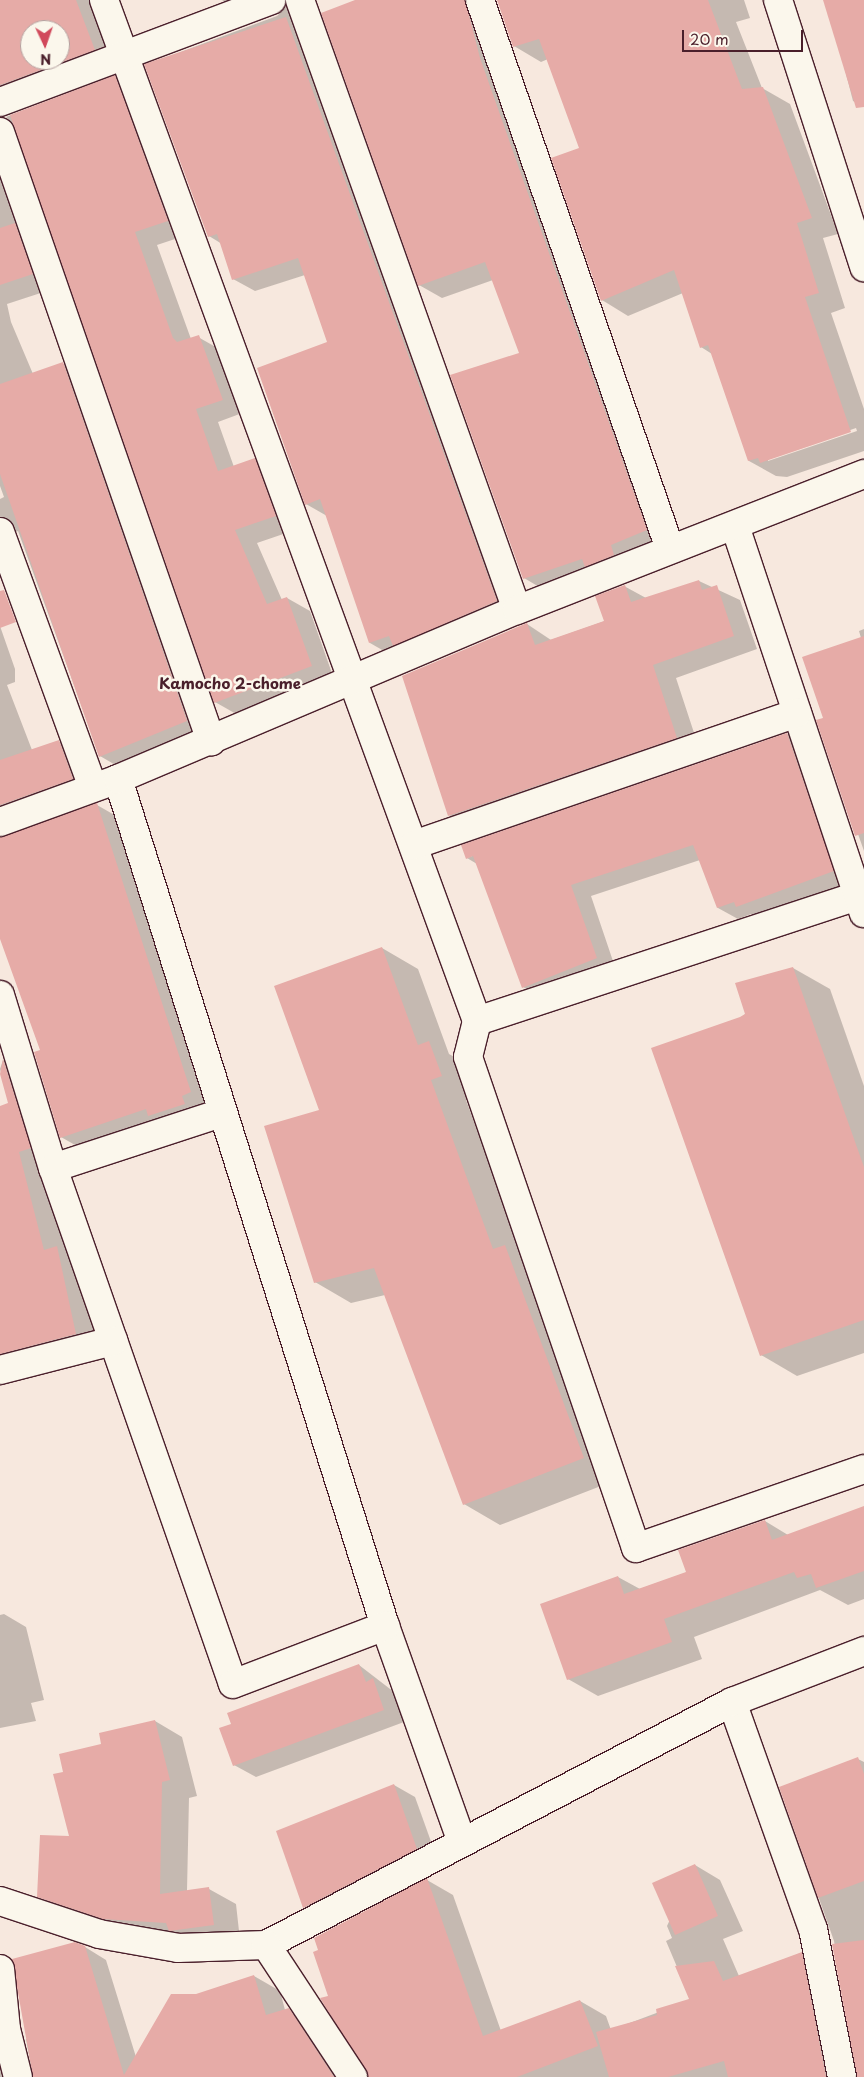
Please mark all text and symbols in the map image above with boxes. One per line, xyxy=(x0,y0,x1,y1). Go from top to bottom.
north arrow xyxy=(20,20,70,70)
scale bar xyxy=(684,20,805,52)
text: 20 m xyxy=(690,27,729,50)
text: N xyxy=(40,49,52,70)
district label: Kamocho 2-chome xyxy=(159,674,301,692)

